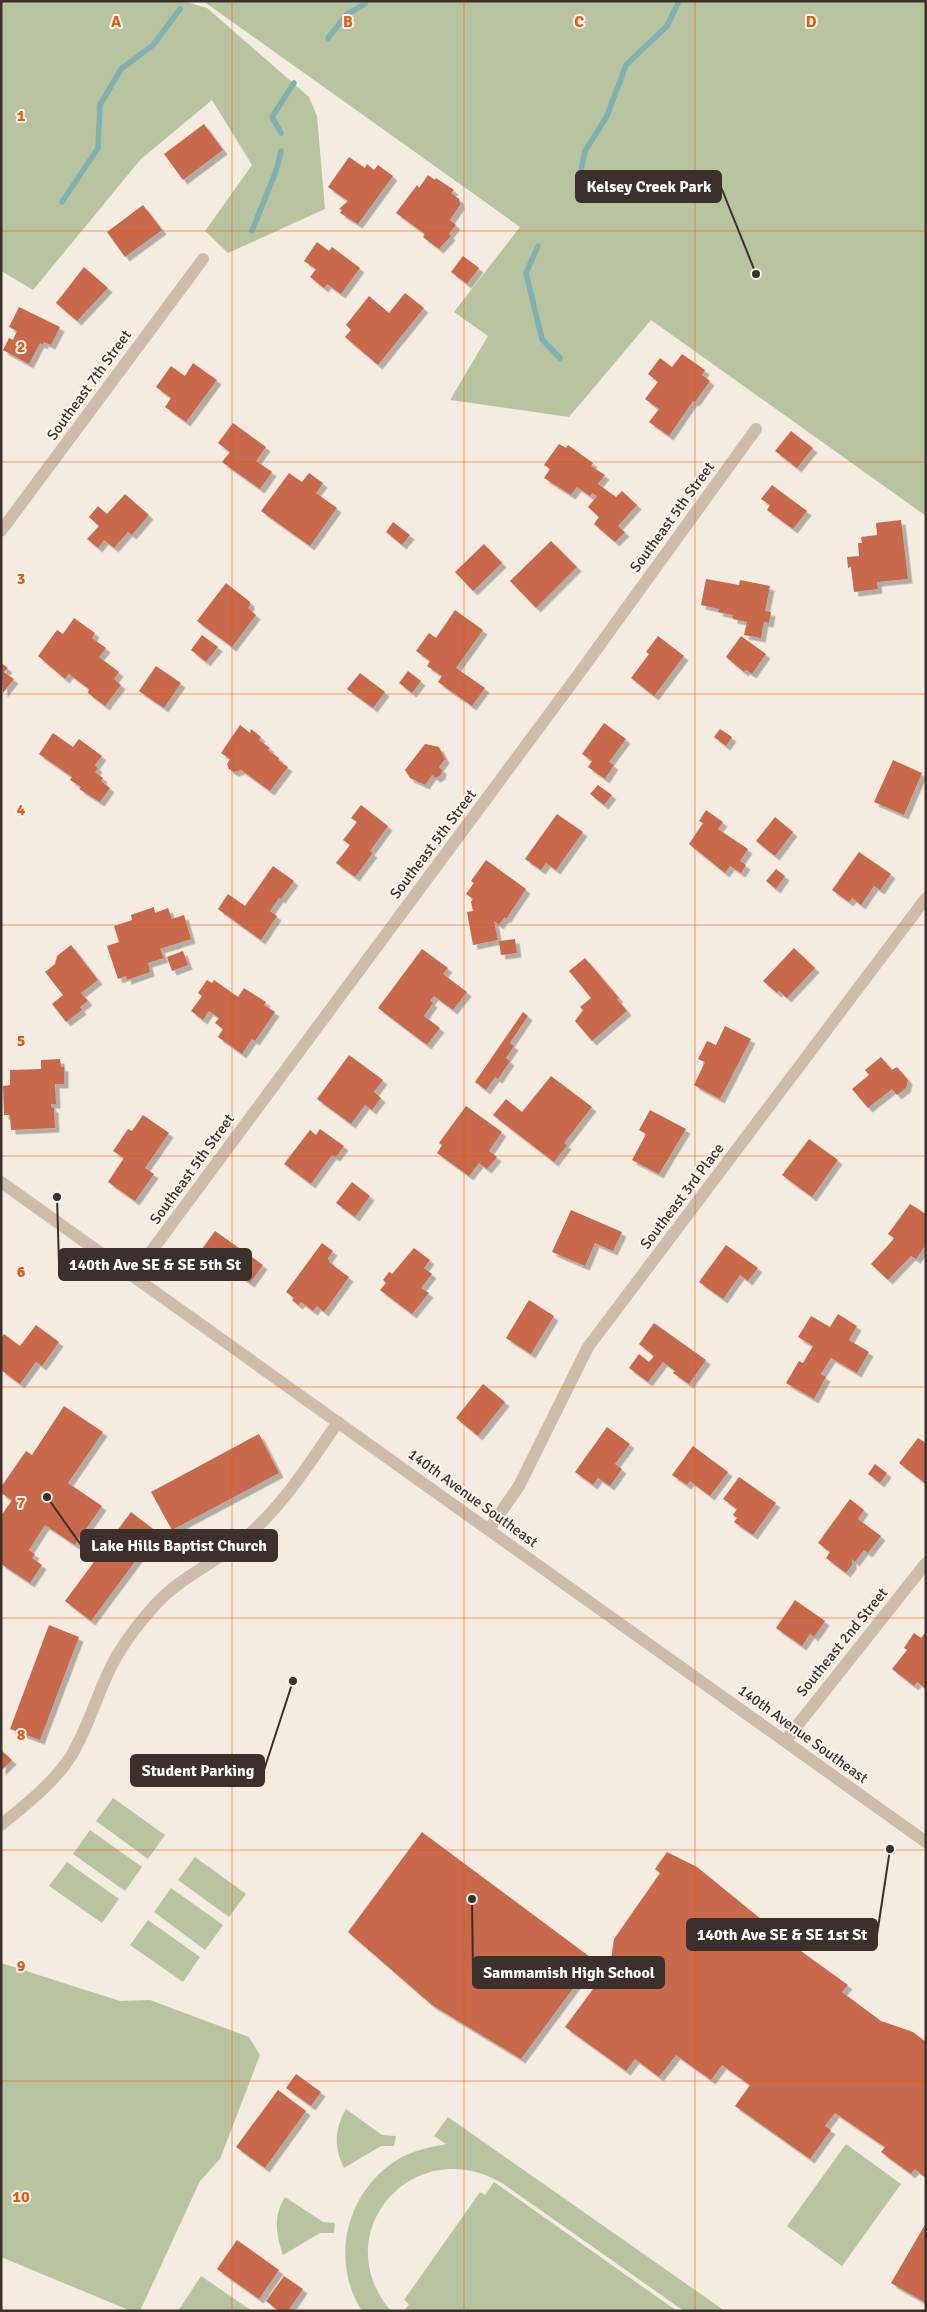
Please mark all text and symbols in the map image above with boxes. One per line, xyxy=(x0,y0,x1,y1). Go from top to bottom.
text: A xyxy=(111,12,122,32)
text: B xyxy=(343,12,353,32)
text: C xyxy=(574,12,584,32)
text: D xyxy=(806,12,817,32)
text: 1 xyxy=(17,106,26,126)
callout: Kelsey Creek Park xyxy=(576,171,721,202)
text: Kelsey Creek Park xyxy=(587,177,712,197)
street label: Southeast 7th Street xyxy=(43,326,135,444)
text: 2 xyxy=(17,337,25,357)
street label: Southeast 5th Street xyxy=(626,458,718,576)
text: 3 xyxy=(17,569,25,589)
street label: Southeast 5th Street xyxy=(386,786,480,902)
text: 4 xyxy=(17,800,26,820)
text: 5 xyxy=(17,1031,25,1051)
street label: Southeast 5th Street xyxy=(146,1110,238,1228)
street label: Southeast 3rd Place xyxy=(636,1140,728,1252)
callout: 140th Ave SE & SE 5th St xyxy=(59,1249,251,1280)
text: 140th Ave SE & SE 5th St xyxy=(69,1255,241,1275)
text: 6 xyxy=(17,1262,26,1282)
street label: 140th Avenue Southeast xyxy=(405,1445,541,1551)
text: 7 xyxy=(17,1493,26,1513)
callout: Lake Hills Baptist Church xyxy=(81,1530,277,1561)
text: Lake Hills Baptist Church xyxy=(91,1536,267,1556)
street label: Southeast 2nd Street xyxy=(793,1584,891,1700)
street label: 140th Avenue Southeast xyxy=(735,1681,871,1787)
text: 8 xyxy=(17,1725,26,1745)
callout: Student Parking xyxy=(131,1755,264,1786)
text: Student Parking xyxy=(142,1761,255,1781)
callout: 140th Ave SE & SE 1st St xyxy=(687,1919,877,1950)
text: 140th Ave SE & SE 1st St xyxy=(697,1925,867,1945)
text: 9 xyxy=(17,1956,26,1976)
callout: Sammamish High School xyxy=(473,1957,664,1988)
text: Sammamish High School xyxy=(483,1963,655,1983)
text: 10 xyxy=(12,2187,30,2207)

